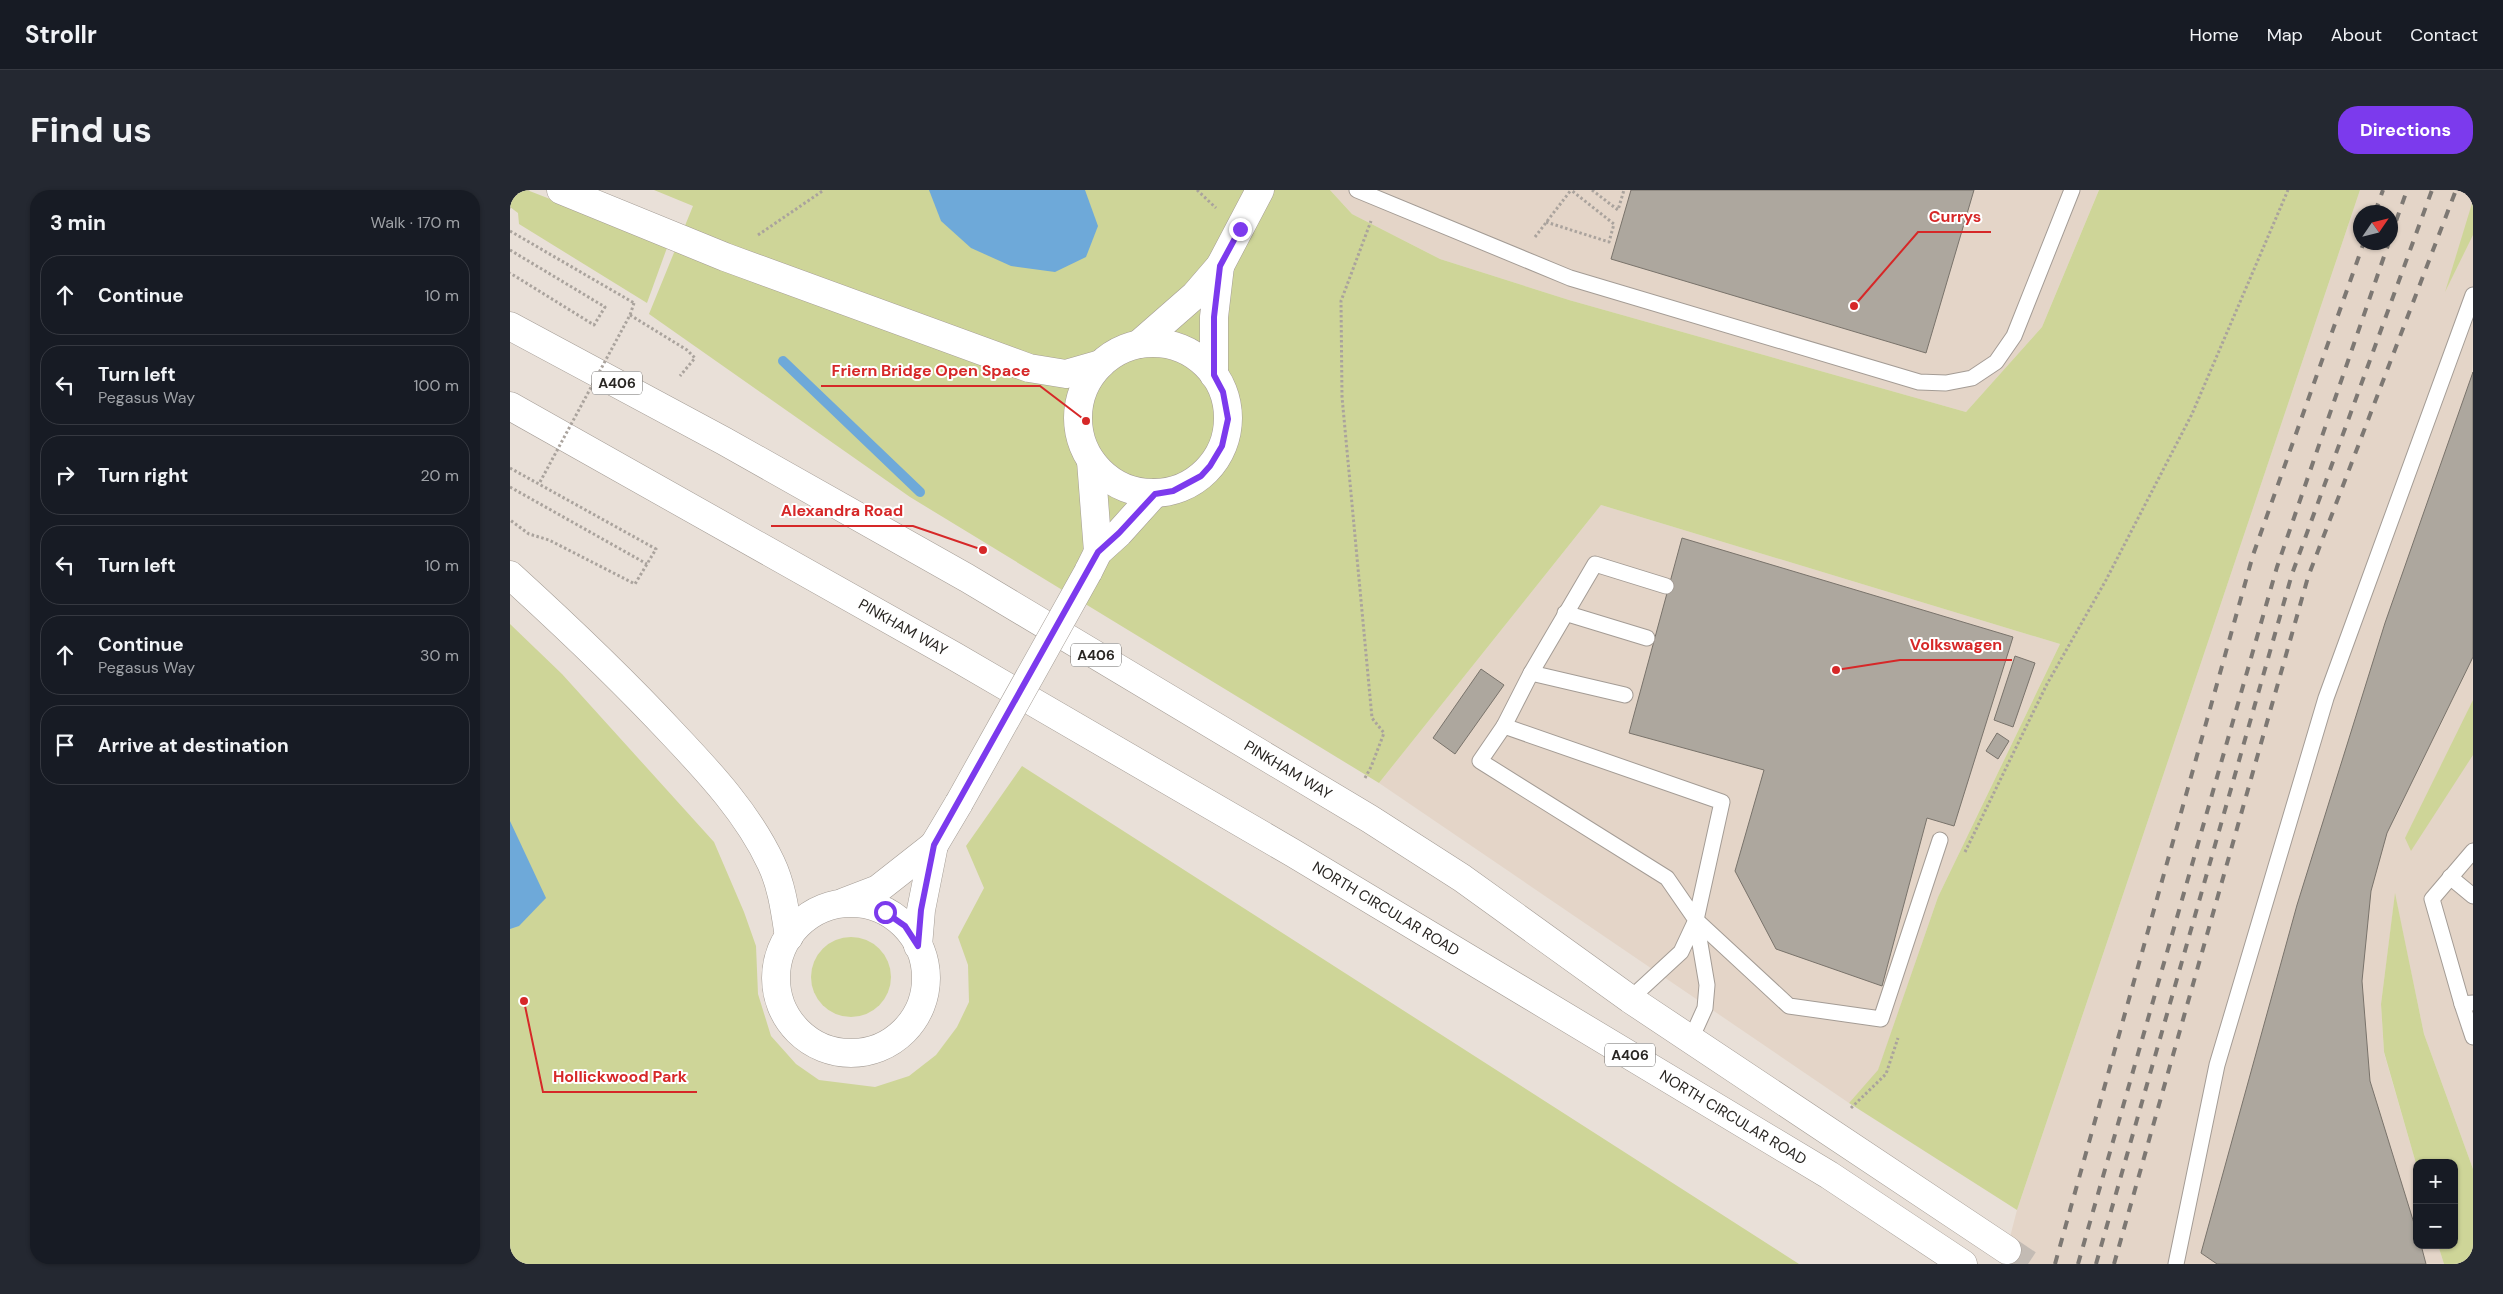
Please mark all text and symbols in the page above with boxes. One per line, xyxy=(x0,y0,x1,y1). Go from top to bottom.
text: Strollr xyxy=(25,19,97,50)
text: Home xyxy=(2189,23,2239,47)
text: Map xyxy=(2267,23,2303,47)
text: About xyxy=(2331,23,2382,47)
text: Contact xyxy=(2410,23,2478,47)
button: Directions xyxy=(2338,106,2473,154)
text: Find us xyxy=(30,107,152,153)
callout: Currys xyxy=(1918,201,1991,232)
north arrow xyxy=(2353,205,2398,250)
text: Currys xyxy=(1929,206,1981,227)
text: 3 min xyxy=(50,209,106,237)
text: Walk · 170 m xyxy=(371,212,460,233)
route end xyxy=(1229,218,1252,241)
icon: ahead xyxy=(51,281,79,309)
text: Continue xyxy=(98,283,184,308)
text: 10 m xyxy=(425,285,459,306)
callout: Friern Bridge Open Space xyxy=(821,355,1040,386)
text: Friern Bridge Open Space xyxy=(831,360,1031,381)
text: Turn left xyxy=(98,362,176,387)
icon: left xyxy=(51,371,79,399)
road number: A406 xyxy=(592,372,642,394)
text: 100 m xyxy=(414,375,459,396)
text: Pegasus Way xyxy=(98,387,195,408)
icon: right xyxy=(51,461,79,489)
text: Turn right xyxy=(98,463,188,488)
text: 20 m xyxy=(420,465,459,486)
callout: Alexandra Road xyxy=(771,495,913,526)
text: Alexandra Road xyxy=(781,500,903,521)
icon: left xyxy=(51,551,79,579)
text: Turn left xyxy=(98,553,176,578)
text: 10 m xyxy=(425,555,459,576)
street label: PINKHAM WAY xyxy=(855,594,951,660)
callout: Volkswagen xyxy=(1900,629,2012,660)
text: Continue xyxy=(98,632,184,657)
text: Volkswagen xyxy=(1910,634,2002,655)
icon: ahead xyxy=(51,641,79,669)
road number: A406 xyxy=(1071,644,1121,666)
text: 30 m xyxy=(420,645,459,666)
text: Pegasus Way xyxy=(98,657,195,678)
icon: arrive xyxy=(51,731,79,759)
text: Arrive at destination xyxy=(98,733,289,758)
street label: PINKHAM WAY xyxy=(1240,736,1336,804)
street label: NORTH CIRCULAR ROAD xyxy=(1309,857,1463,961)
route start xyxy=(874,901,897,924)
road number: A406 xyxy=(1605,1044,1655,1066)
callout: Hollickwood Park xyxy=(543,1061,697,1092)
street label: NORTH CIRCULAR ROAD xyxy=(1656,1065,1810,1169)
text: Hollickwood Park xyxy=(553,1066,688,1087)
map controls xyxy=(2413,1159,2458,1249)
button: + xyxy=(2413,1159,2458,1204)
button: − xyxy=(2413,1204,2458,1249)

